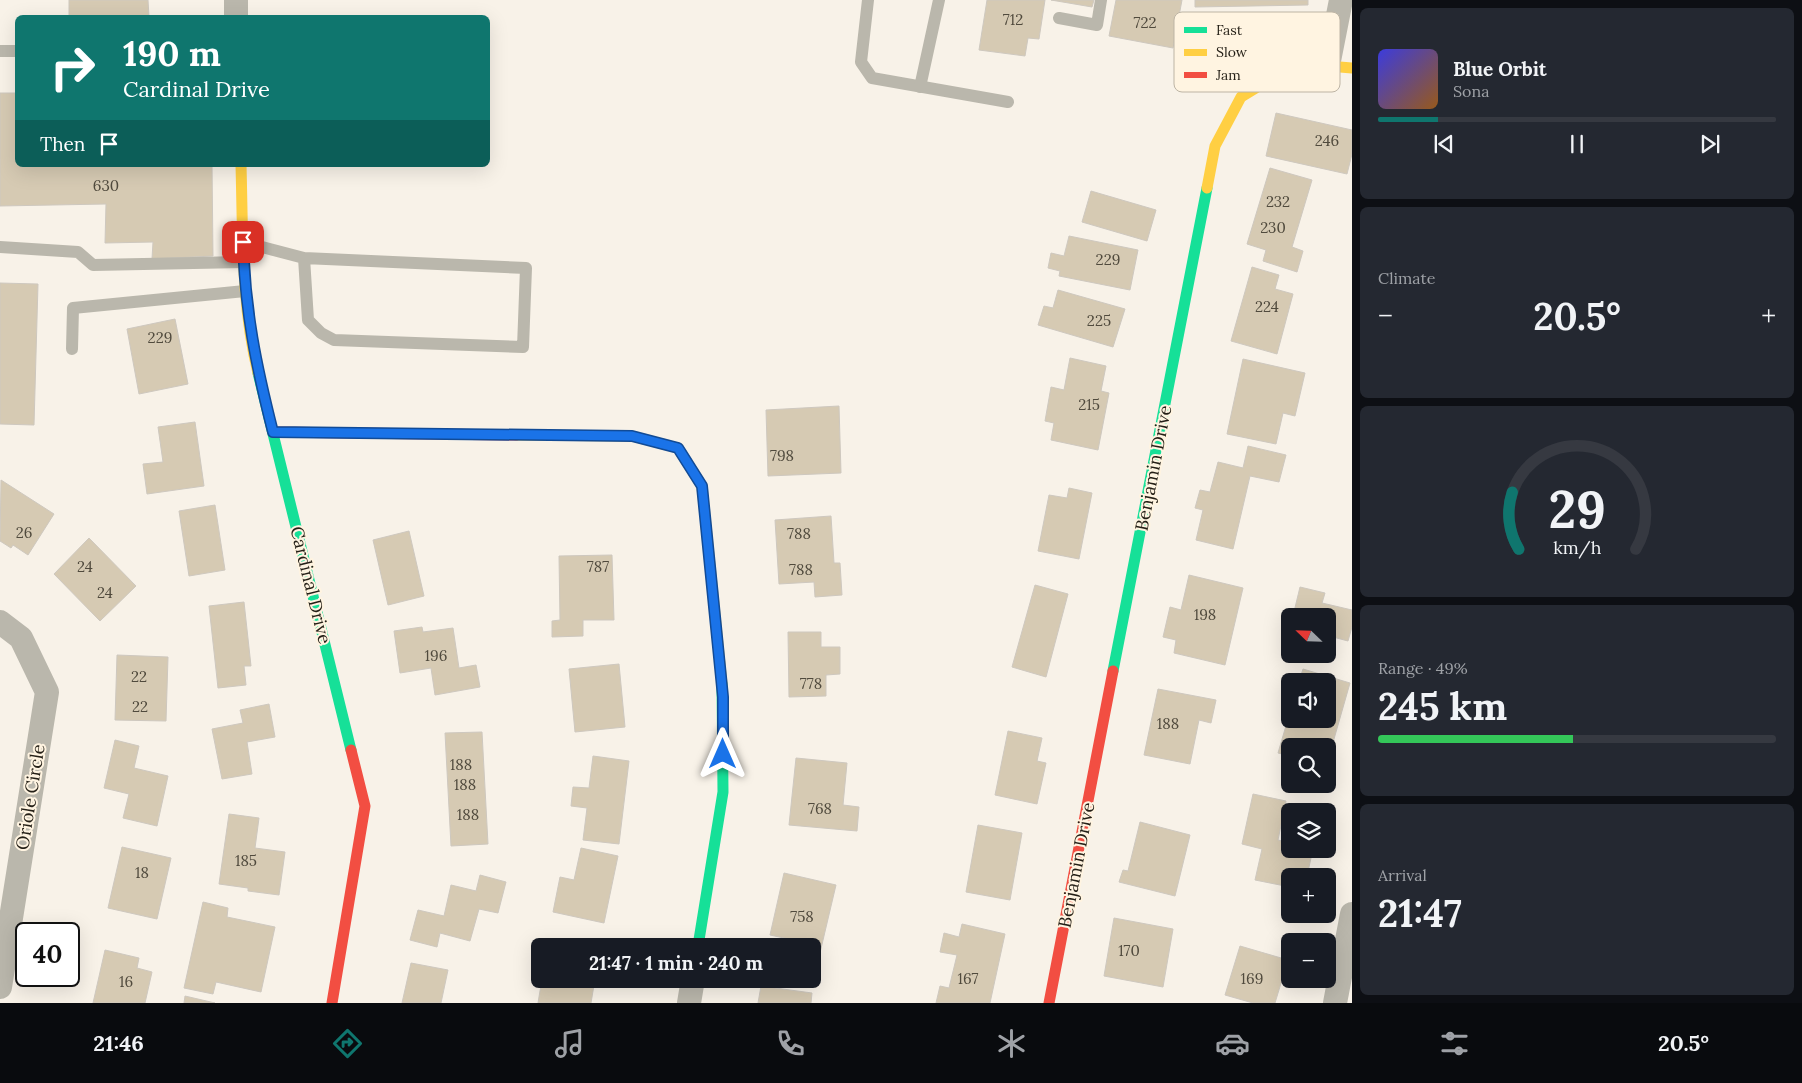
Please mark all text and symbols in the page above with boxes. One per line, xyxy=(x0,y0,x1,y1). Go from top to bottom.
house number: 712 xyxy=(1003,10,1023,29)
legend xyxy=(1174,12,1340,92)
house number: 722 xyxy=(1133,13,1157,32)
text: Fast xyxy=(1216,21,1243,39)
text: 190 m xyxy=(123,31,221,76)
icon: right xyxy=(40,35,105,100)
text: Slow xyxy=(1216,43,1248,61)
text: Blue Orbit xyxy=(1453,57,1547,81)
text: Jam xyxy=(1215,66,1241,84)
text: Cardinal Drive xyxy=(123,75,270,103)
text: Sona xyxy=(1453,81,1489,101)
icon: arrive xyxy=(95,130,123,158)
icon: previous xyxy=(1430,130,1458,158)
icon: pause xyxy=(1563,130,1591,158)
icon: next xyxy=(1696,130,1724,158)
house number: 246 xyxy=(1315,131,1339,150)
text: Then xyxy=(40,132,85,156)
house number: 630 xyxy=(93,176,119,195)
house number: 232 xyxy=(1266,192,1290,211)
house number: 230 xyxy=(1260,218,1286,237)
pin xyxy=(222,221,264,263)
icon: arrive xyxy=(229,228,257,256)
house number: 229 xyxy=(1096,250,1120,269)
text: Climate xyxy=(1378,268,1435,288)
text: 20.5° xyxy=(1533,292,1621,340)
house number: 224 xyxy=(1255,297,1279,316)
text: − xyxy=(1378,298,1393,334)
text: + xyxy=(1761,298,1776,334)
house number: 225 xyxy=(1087,311,1111,330)
house number: 229 xyxy=(148,328,172,347)
house number: 215 xyxy=(1078,395,1100,414)
street label: Benjamin Drive xyxy=(1130,403,1177,533)
house number: 798 xyxy=(770,446,794,465)
text: 29 xyxy=(1548,476,1606,542)
house number: 26 xyxy=(16,523,32,542)
street label: Cardinal Drive xyxy=(285,524,337,646)
house number: 788 xyxy=(787,524,811,543)
text: km/h xyxy=(1553,536,1601,559)
house number: 24 xyxy=(77,557,93,576)
house number: 787 xyxy=(587,557,609,576)
house number: 788 xyxy=(789,560,813,579)
house number: 24 xyxy=(97,583,113,602)
house number: 198 xyxy=(1194,605,1216,624)
north arrow xyxy=(1281,608,1336,662)
map controls xyxy=(1281,608,1336,988)
house number: 196 xyxy=(425,646,447,665)
text: Range · 49% xyxy=(1378,658,1468,678)
house number: 22 xyxy=(131,667,147,686)
button: sound xyxy=(1281,673,1336,728)
house number: 778 xyxy=(800,674,822,693)
text: 245 km xyxy=(1378,682,1507,730)
house number: 22 xyxy=(132,697,148,716)
house number: 188 xyxy=(1157,714,1179,733)
position arrow xyxy=(696,727,748,779)
button: search xyxy=(1281,738,1336,793)
street label: Oriole Circle xyxy=(10,742,50,851)
house number: 188 xyxy=(450,755,472,774)
house number: 188 xyxy=(454,775,476,794)
house number: 768 xyxy=(808,799,832,818)
street label: Benjamin Drive xyxy=(1053,800,1100,930)
button: layers xyxy=(1281,803,1336,858)
house number: 188 xyxy=(457,805,479,824)
house number: 185 xyxy=(235,851,257,870)
house number: 18 xyxy=(135,863,149,882)
text: Arrival xyxy=(1378,865,1427,885)
button: + xyxy=(1281,868,1336,923)
text: 21:47 xyxy=(1378,889,1462,937)
house number: 758 xyxy=(790,907,814,926)
speed limit sign: 40 xyxy=(15,922,80,987)
button: − xyxy=(1281,933,1336,988)
house number: 170 xyxy=(1118,941,1140,960)
text: 21:47 · 1 min · 240 m xyxy=(589,951,763,975)
house number: 167 xyxy=(958,969,979,988)
house number: 169 xyxy=(1241,969,1263,988)
house number: 16 xyxy=(119,972,133,991)
icon: directions xyxy=(330,1026,365,1061)
icon: music xyxy=(552,1026,587,1061)
icon: phone xyxy=(773,1026,808,1061)
icon: climate xyxy=(994,1026,1029,1061)
icon: car xyxy=(1215,1026,1250,1061)
icon: filters xyxy=(1437,1026,1472,1061)
text: 21:46 xyxy=(93,1029,144,1057)
text: 20.5° xyxy=(1658,1029,1709,1057)

